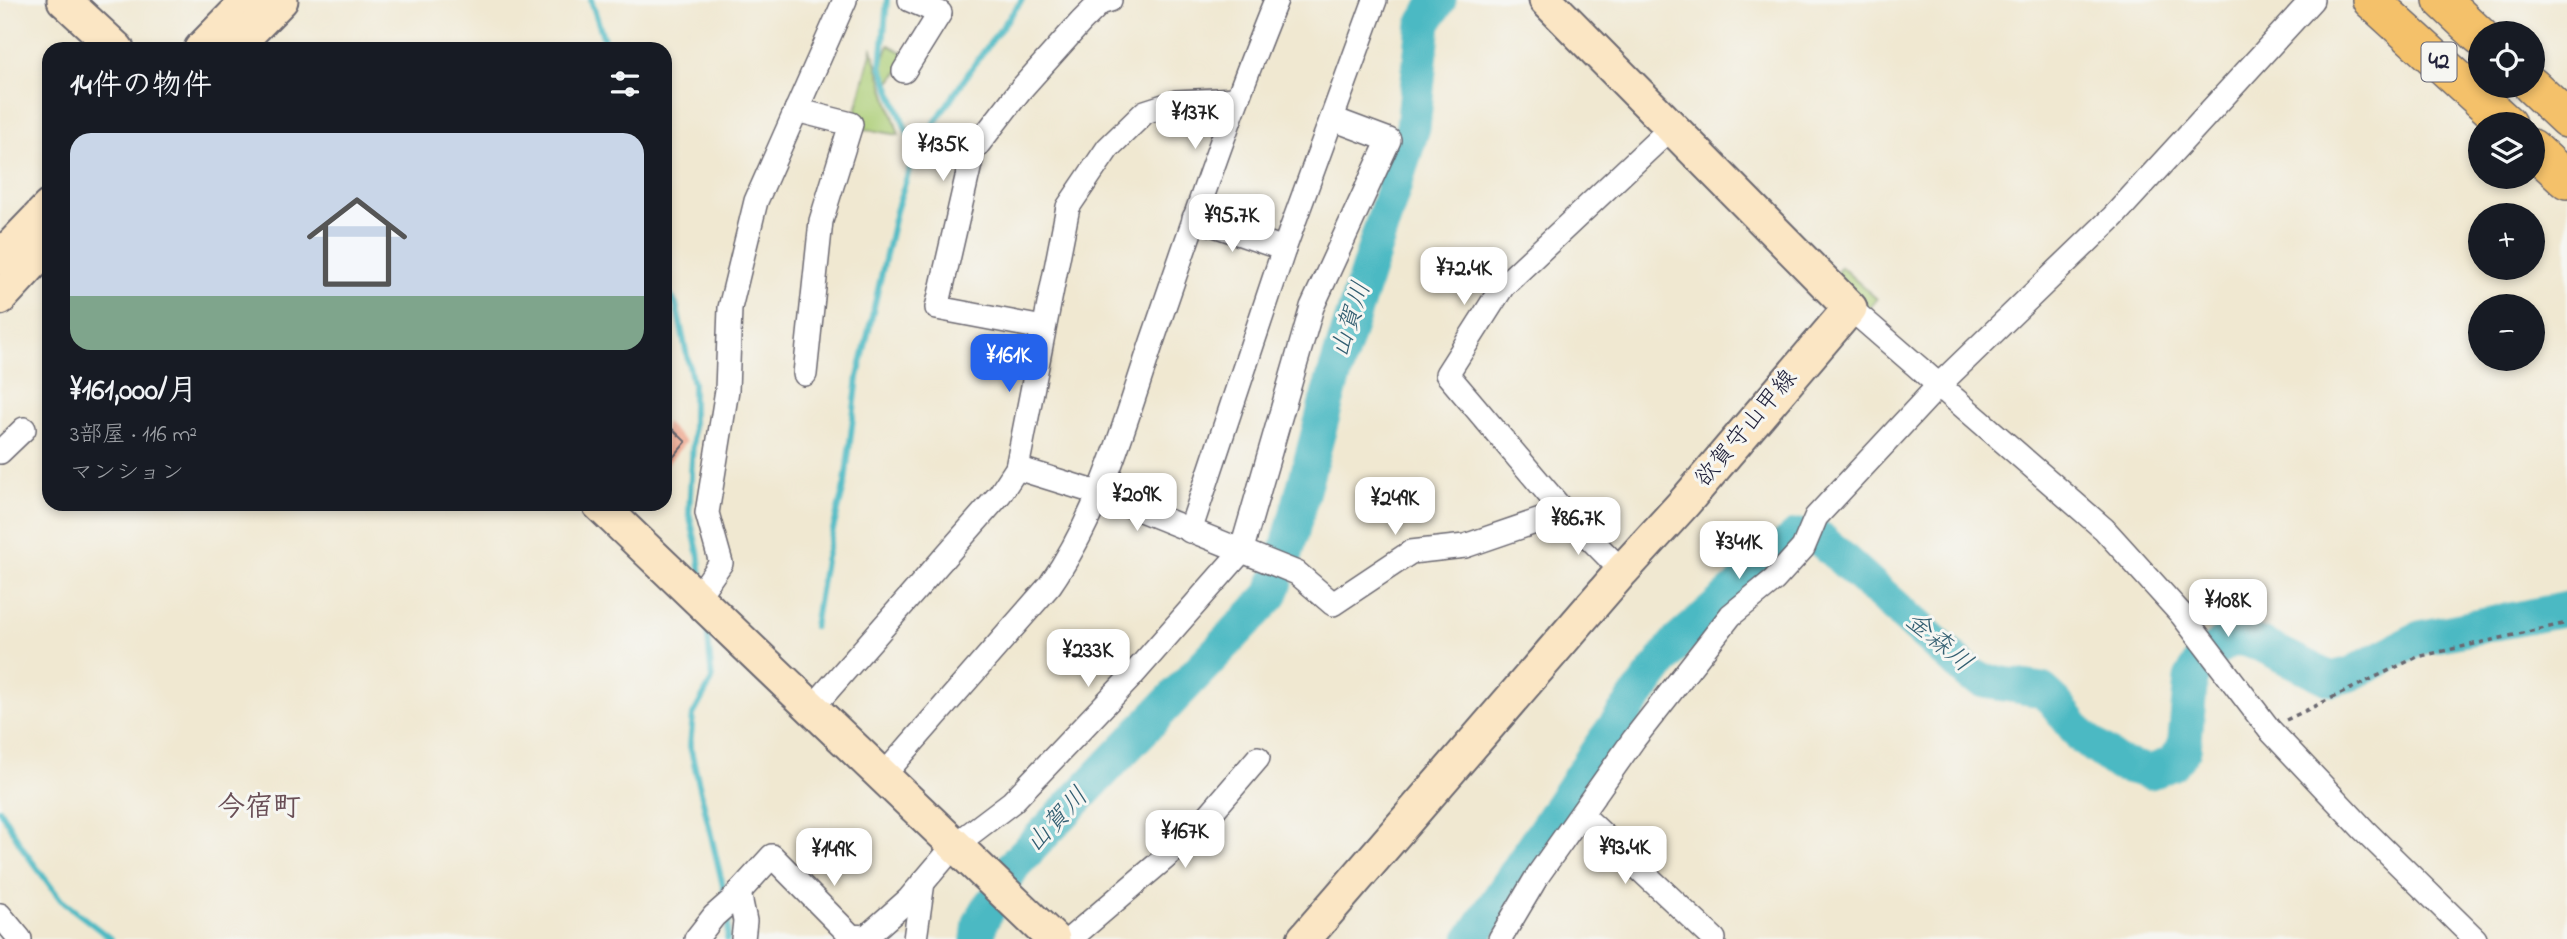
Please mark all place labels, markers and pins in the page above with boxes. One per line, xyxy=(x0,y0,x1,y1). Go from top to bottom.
pin: ¥137K xyxy=(1146,92,1244,151)
pin: ¥135K xyxy=(894,124,992,183)
pin: ¥95.7K xyxy=(1175,194,1289,254)
pin: ¥72.4K xyxy=(1407,247,1521,307)
pin: ¥161K xyxy=(960,334,1058,394)
pin: ¥209K xyxy=(1088,474,1186,533)
pin: ¥249K xyxy=(1346,477,1444,537)
pin: ¥86.7K xyxy=(1521,498,1635,557)
pin: ¥341K xyxy=(1690,522,1788,581)
pin: ¥108K xyxy=(2179,580,2277,639)
pin: ¥233K xyxy=(1039,630,1137,689)
pin: ¥167K xyxy=(1136,810,1234,870)
pin: ¥93.4K xyxy=(1568,826,1682,886)
pin: ¥149K xyxy=(785,828,883,888)

